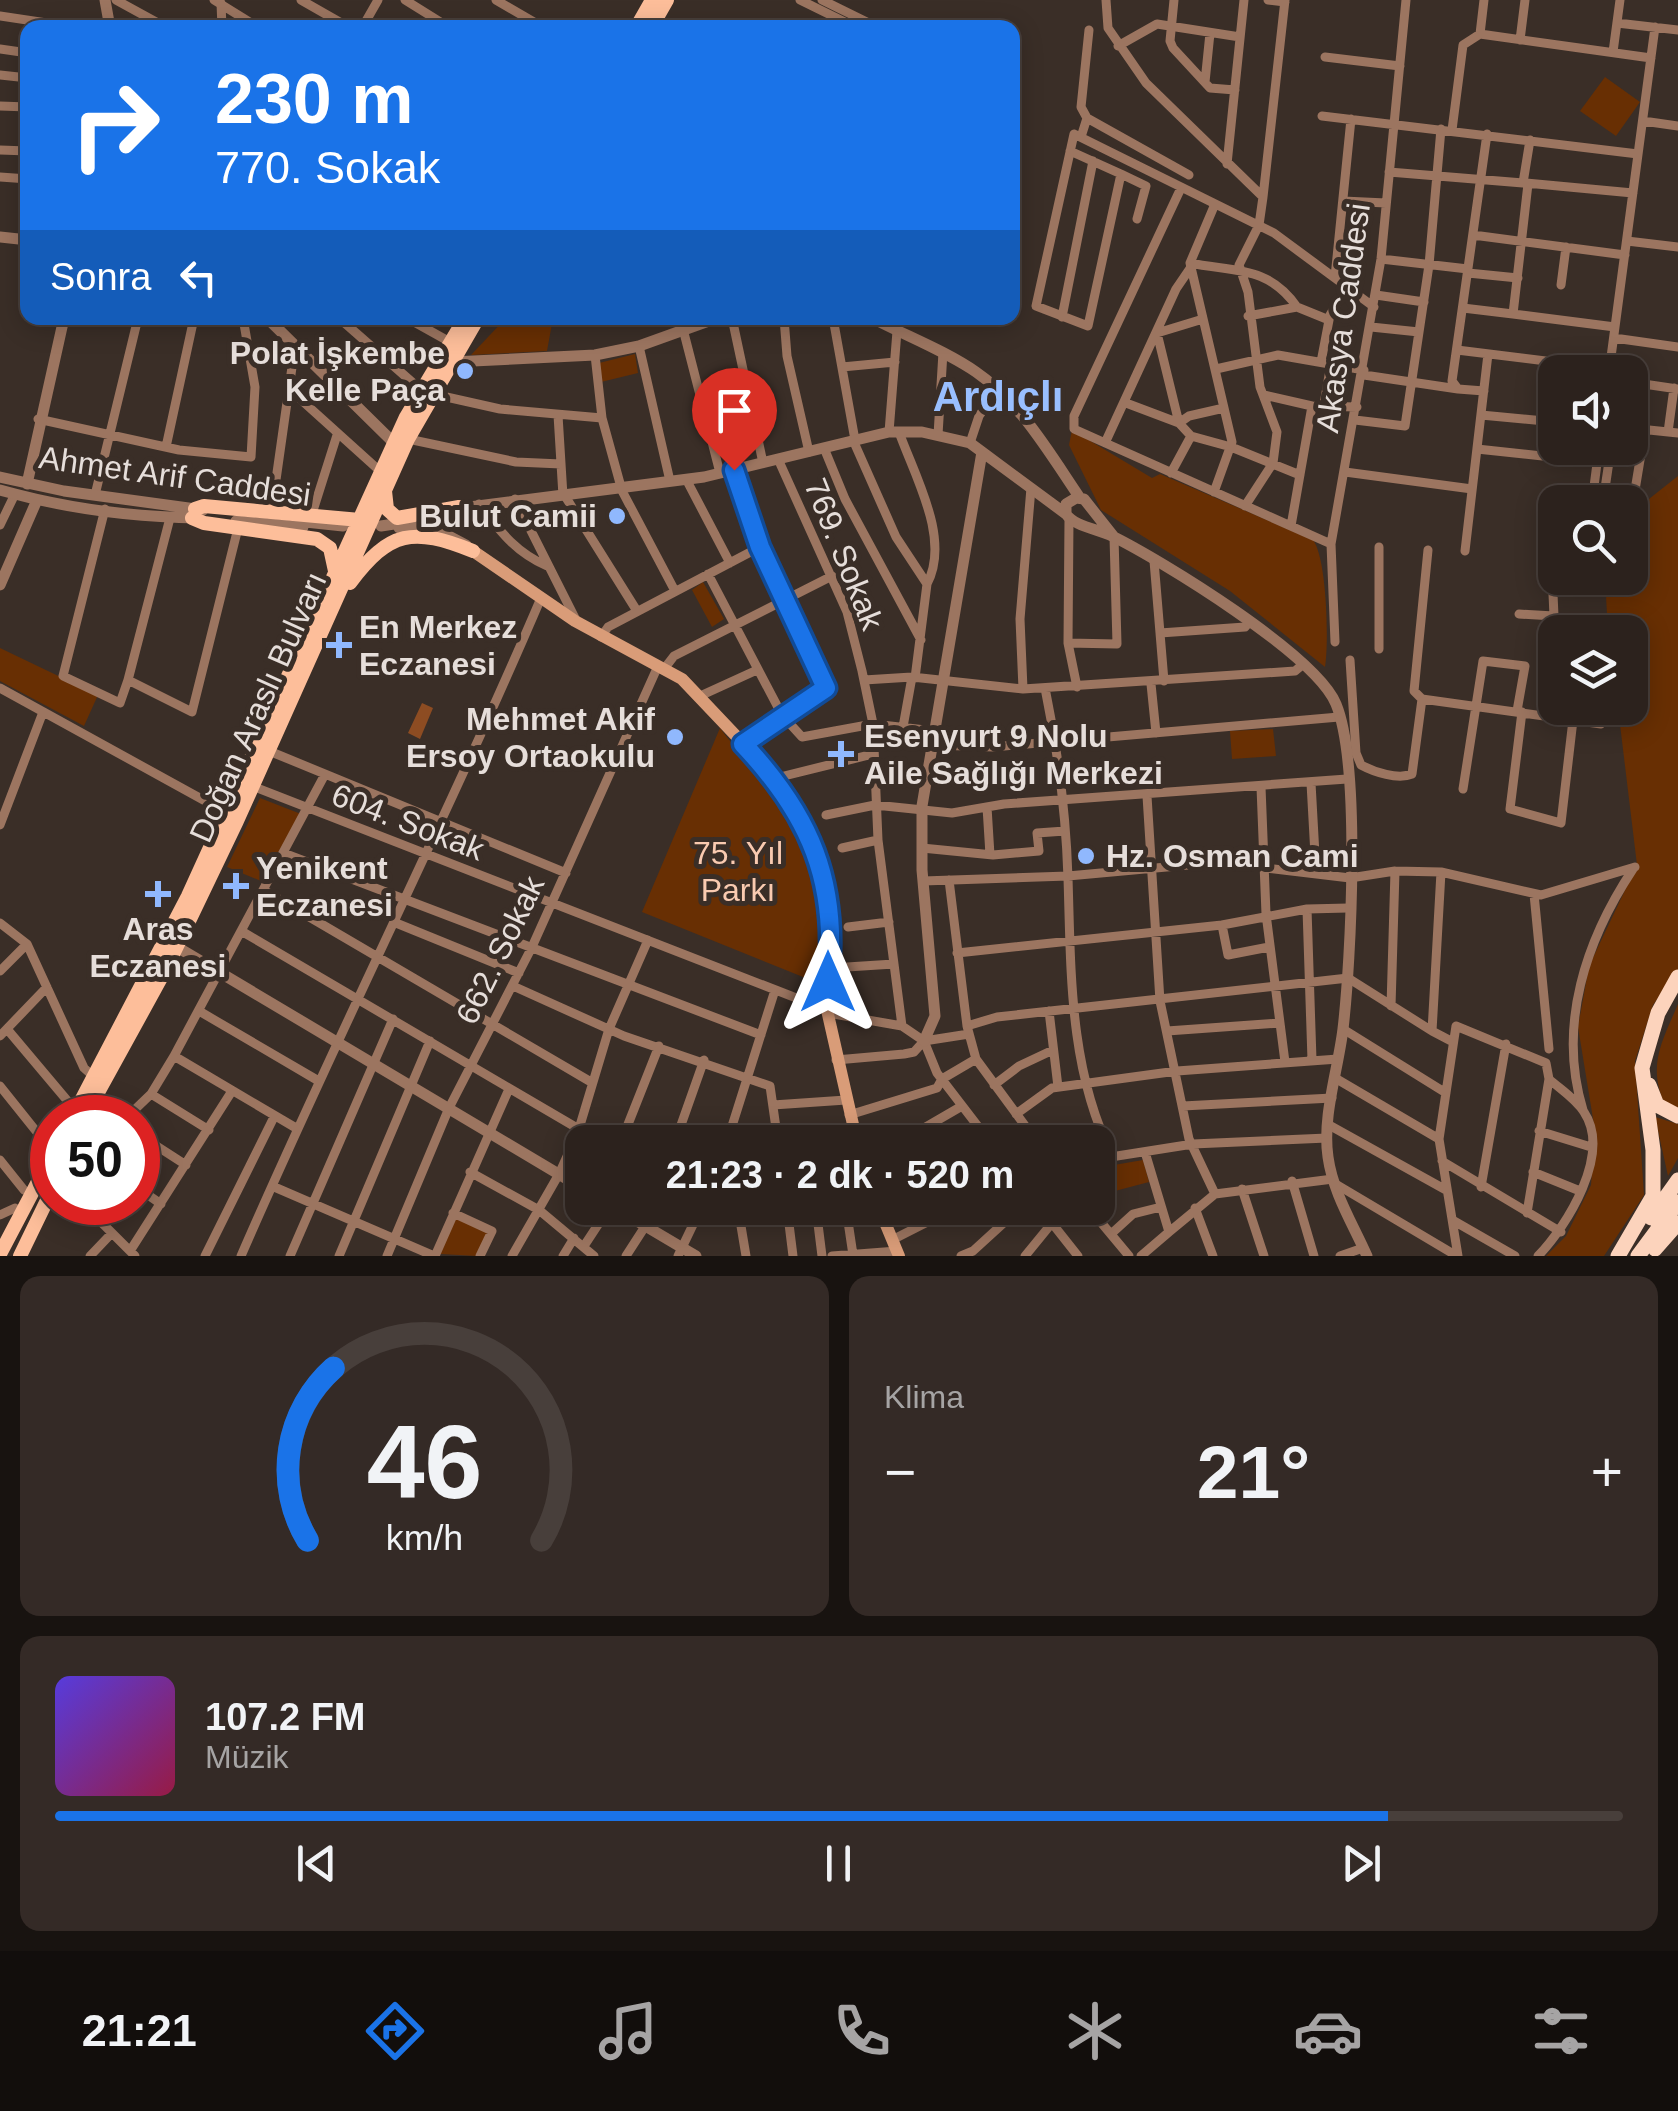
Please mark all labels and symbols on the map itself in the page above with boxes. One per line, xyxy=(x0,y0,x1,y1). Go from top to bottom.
street label: Akasya Caddesi xyxy=(1309,201,1377,435)
place label: Polat İşkembe Kelle Paça xyxy=(230,335,445,408)
marker: Polat İşkembe Kelle Paça xyxy=(454,360,476,382)
pin xyxy=(692,368,777,471)
district label: Ardıçlı xyxy=(933,373,1063,420)
street label: Ahmet Arif Caddesi xyxy=(37,439,313,513)
street label: 769. Sokak xyxy=(797,473,891,636)
place label: Bulut Camii xyxy=(419,498,597,534)
marker: Bulut Camii xyxy=(606,505,628,527)
street label: Doğan Araslı Bulvarı xyxy=(182,566,334,848)
place label: En Merkez Eczanesi xyxy=(359,609,517,682)
marker: En Merkez Eczanesi xyxy=(328,634,350,656)
place label: Mehmet Akif Ersoy Ortaokulu xyxy=(406,701,655,774)
place label: Esenyurt 9 Nolu Aile Sağlığı Merkezi xyxy=(864,718,1163,791)
marker: Mehmet Akif Ersoy Ortaokulu xyxy=(664,726,686,748)
marker: Esenyurt 9 Nolu Aile Sağlığı Merkezi xyxy=(828,741,854,767)
street label: 604. Sokak xyxy=(327,777,490,868)
park label: 75. Yıl Parkı xyxy=(693,835,783,908)
place label: Hz. Osman Cami xyxy=(1106,838,1359,874)
marker: Hz. Osman Cami xyxy=(1075,845,1097,867)
place label: Yenikent Eczanesi xyxy=(256,850,393,923)
street label: 662. Sokak xyxy=(449,869,552,1030)
marker: Yenikent Eczanesi xyxy=(225,875,247,897)
marker: Aras Eczanesi xyxy=(147,883,169,905)
place label: Aras Eczanesi xyxy=(90,911,226,984)
position arrow xyxy=(776,930,880,1034)
speed limit sign: 50 xyxy=(30,1095,160,1225)

